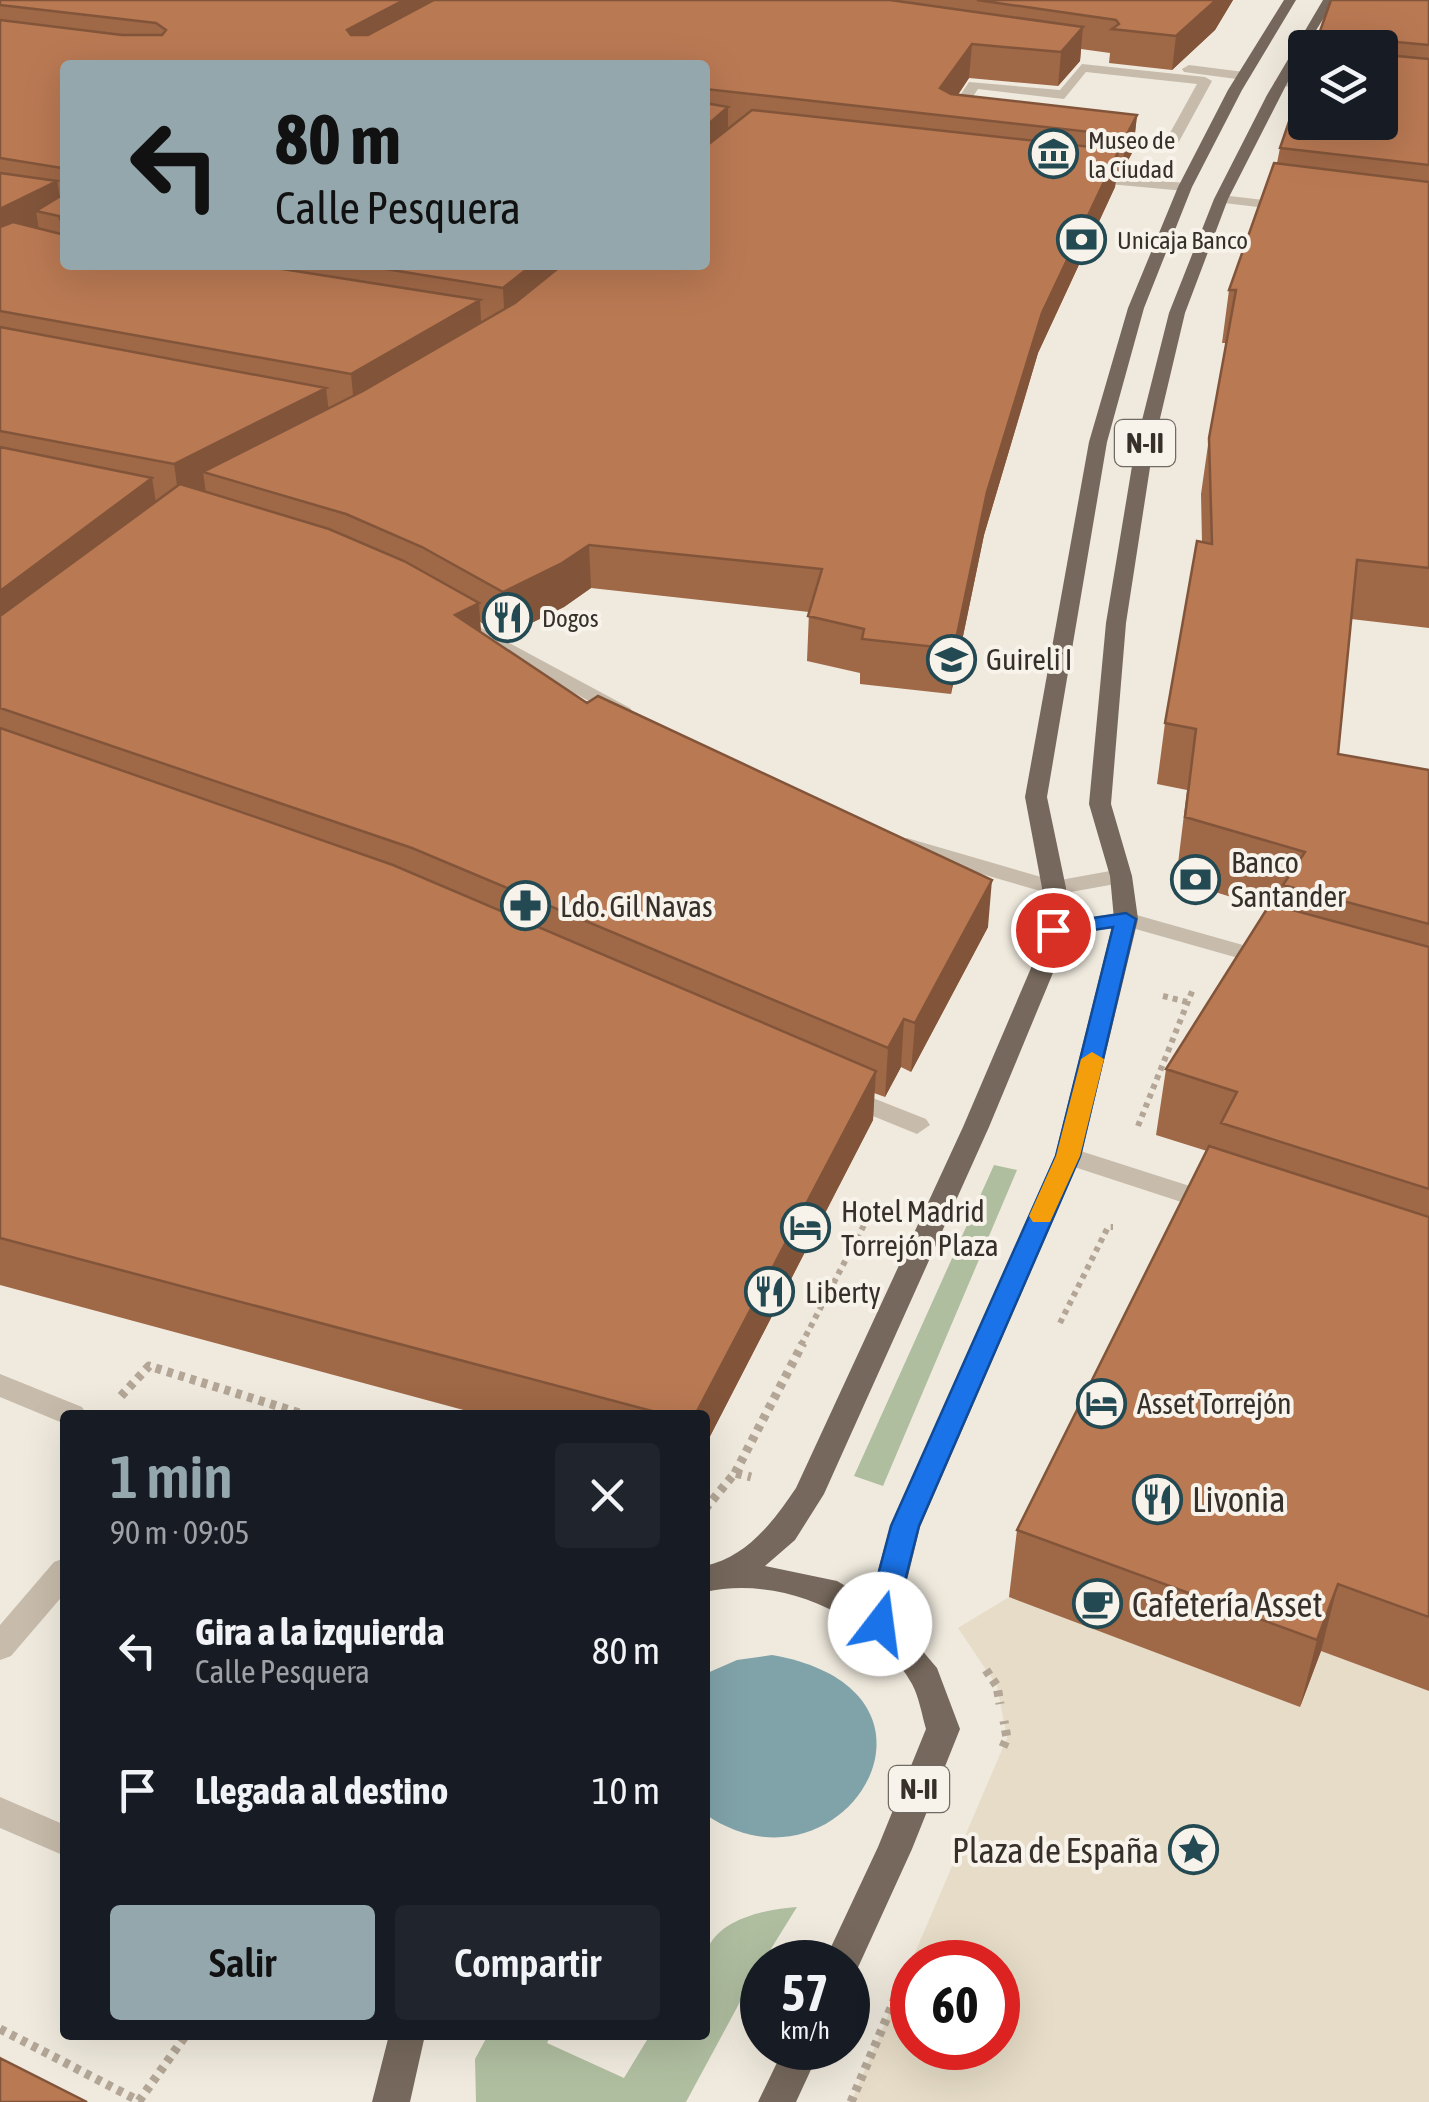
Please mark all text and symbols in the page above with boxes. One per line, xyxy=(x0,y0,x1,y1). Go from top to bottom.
map controls xyxy=(1288,30,1398,140)
button: layers xyxy=(1288,30,1398,140)
text: 80 m xyxy=(275,99,401,179)
icon: left xyxy=(110,100,240,230)
place label: Museo de la Ciudad xyxy=(1088,126,1175,183)
museum icon: Museo de la Ciudad xyxy=(1027,128,1079,180)
text: Calle Pesquera xyxy=(275,182,521,234)
bank icon: Unicaja Banco xyxy=(1056,214,1108,266)
place label: Unicaja Banco xyxy=(1117,226,1248,254)
road number: N-II xyxy=(1115,420,1175,466)
restaurant icon: Dogos xyxy=(481,592,533,644)
place label: Dogos xyxy=(542,604,599,632)
school or university icon: Guireli I xyxy=(925,633,977,685)
place label: Guireli I xyxy=(986,642,1072,676)
place label: Banco Santander xyxy=(1231,845,1347,913)
bank icon: Banco Santander xyxy=(1170,853,1222,905)
pharmacy icon: Ldo. Gil Navas xyxy=(499,880,551,932)
pin xyxy=(1011,888,1096,973)
place label: Ldo. Gil Navas xyxy=(560,889,713,923)
icon: arrive xyxy=(1026,903,1081,958)
place label: Hotel Madrid Torrejón Plaza xyxy=(841,1194,999,1262)
hotel icon: Hotel Madrid Torrejón Plaza xyxy=(780,1202,832,1254)
restaurant icon: Liberty xyxy=(744,1266,796,1318)
place label: Liberty xyxy=(805,1275,881,1309)
hotel icon: Asset Torrejón xyxy=(1076,1377,1128,1429)
place label: Asset Torrejón xyxy=(1137,1386,1292,1420)
text: 1 min xyxy=(110,1442,233,1511)
button: close xyxy=(555,1443,660,1548)
restaurant icon: Livonia xyxy=(1131,1473,1183,1525)
place label: Livonia xyxy=(1192,1479,1285,1519)
text: 90 m · 09:05 xyxy=(110,1514,250,1551)
position arrow xyxy=(828,1572,932,1676)
cafe icon: Cafetería Asset xyxy=(1071,1578,1123,1630)
place label: Cafetería Asset xyxy=(1132,1584,1322,1624)
text: Gira a la izquierda xyxy=(195,1610,444,1653)
icon: left xyxy=(110,1623,165,1678)
text: 80 m xyxy=(592,1629,660,1672)
text: Calle Pesquera xyxy=(195,1653,370,1690)
icon: arrive xyxy=(110,1763,165,1818)
road number: N-II xyxy=(889,1766,949,1812)
text: Llegada al destino xyxy=(195,1769,448,1812)
text: 10 m xyxy=(592,1769,660,1812)
place icon: Plaza de España xyxy=(1168,1824,1220,1876)
place label: Plaza de España xyxy=(952,1830,1159,1870)
button: Salir xyxy=(110,1905,375,2020)
button: Compartir xyxy=(395,1905,660,2020)
speed limit sign: 60 xyxy=(890,1940,1020,2070)
text: 57 xyxy=(781,1964,828,2022)
text: km/h xyxy=(780,2016,830,2044)

